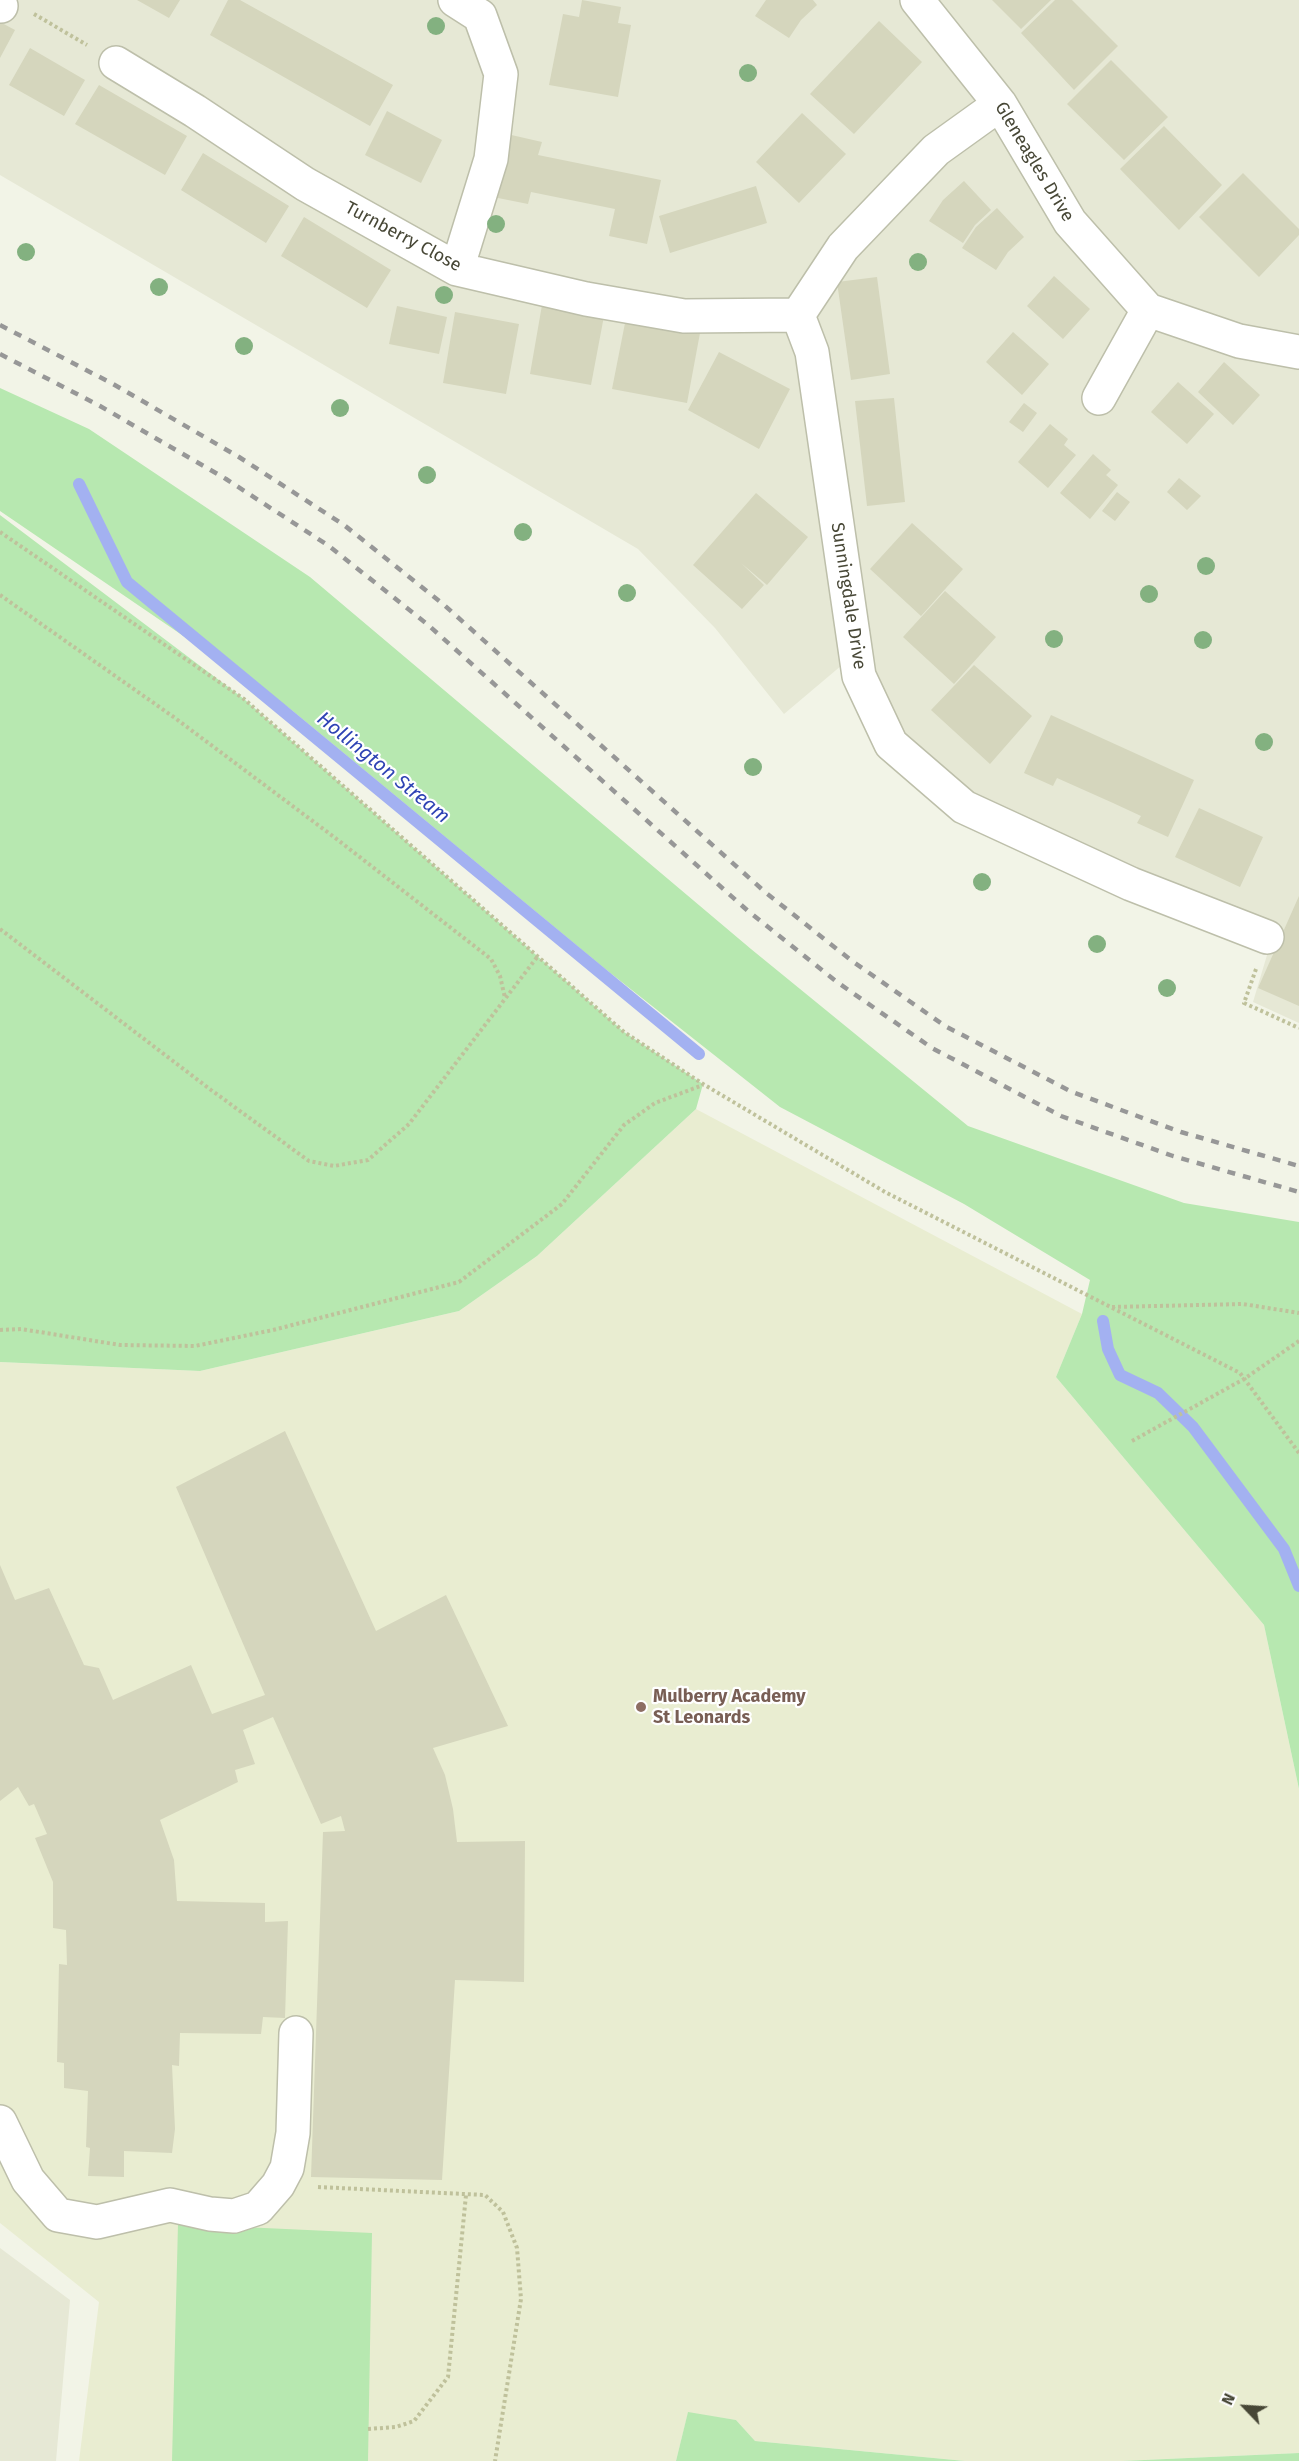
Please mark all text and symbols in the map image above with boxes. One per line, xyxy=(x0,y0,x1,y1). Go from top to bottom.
street label: Gleneagles Drive xyxy=(990,98,1078,226)
street label: Turnberry Close xyxy=(341,197,465,277)
street label: Sunningdale Drive xyxy=(826,521,870,671)
water label: Hollington Stream xyxy=(312,707,454,829)
place label: Mulberry Academy St Leonards xyxy=(653,1686,806,1728)
marker: Mulberry Academy St Leonards xyxy=(634,1700,648,1714)
north arrow xyxy=(1215,2377,1275,2437)
text: N xyxy=(1217,2390,1239,2408)

